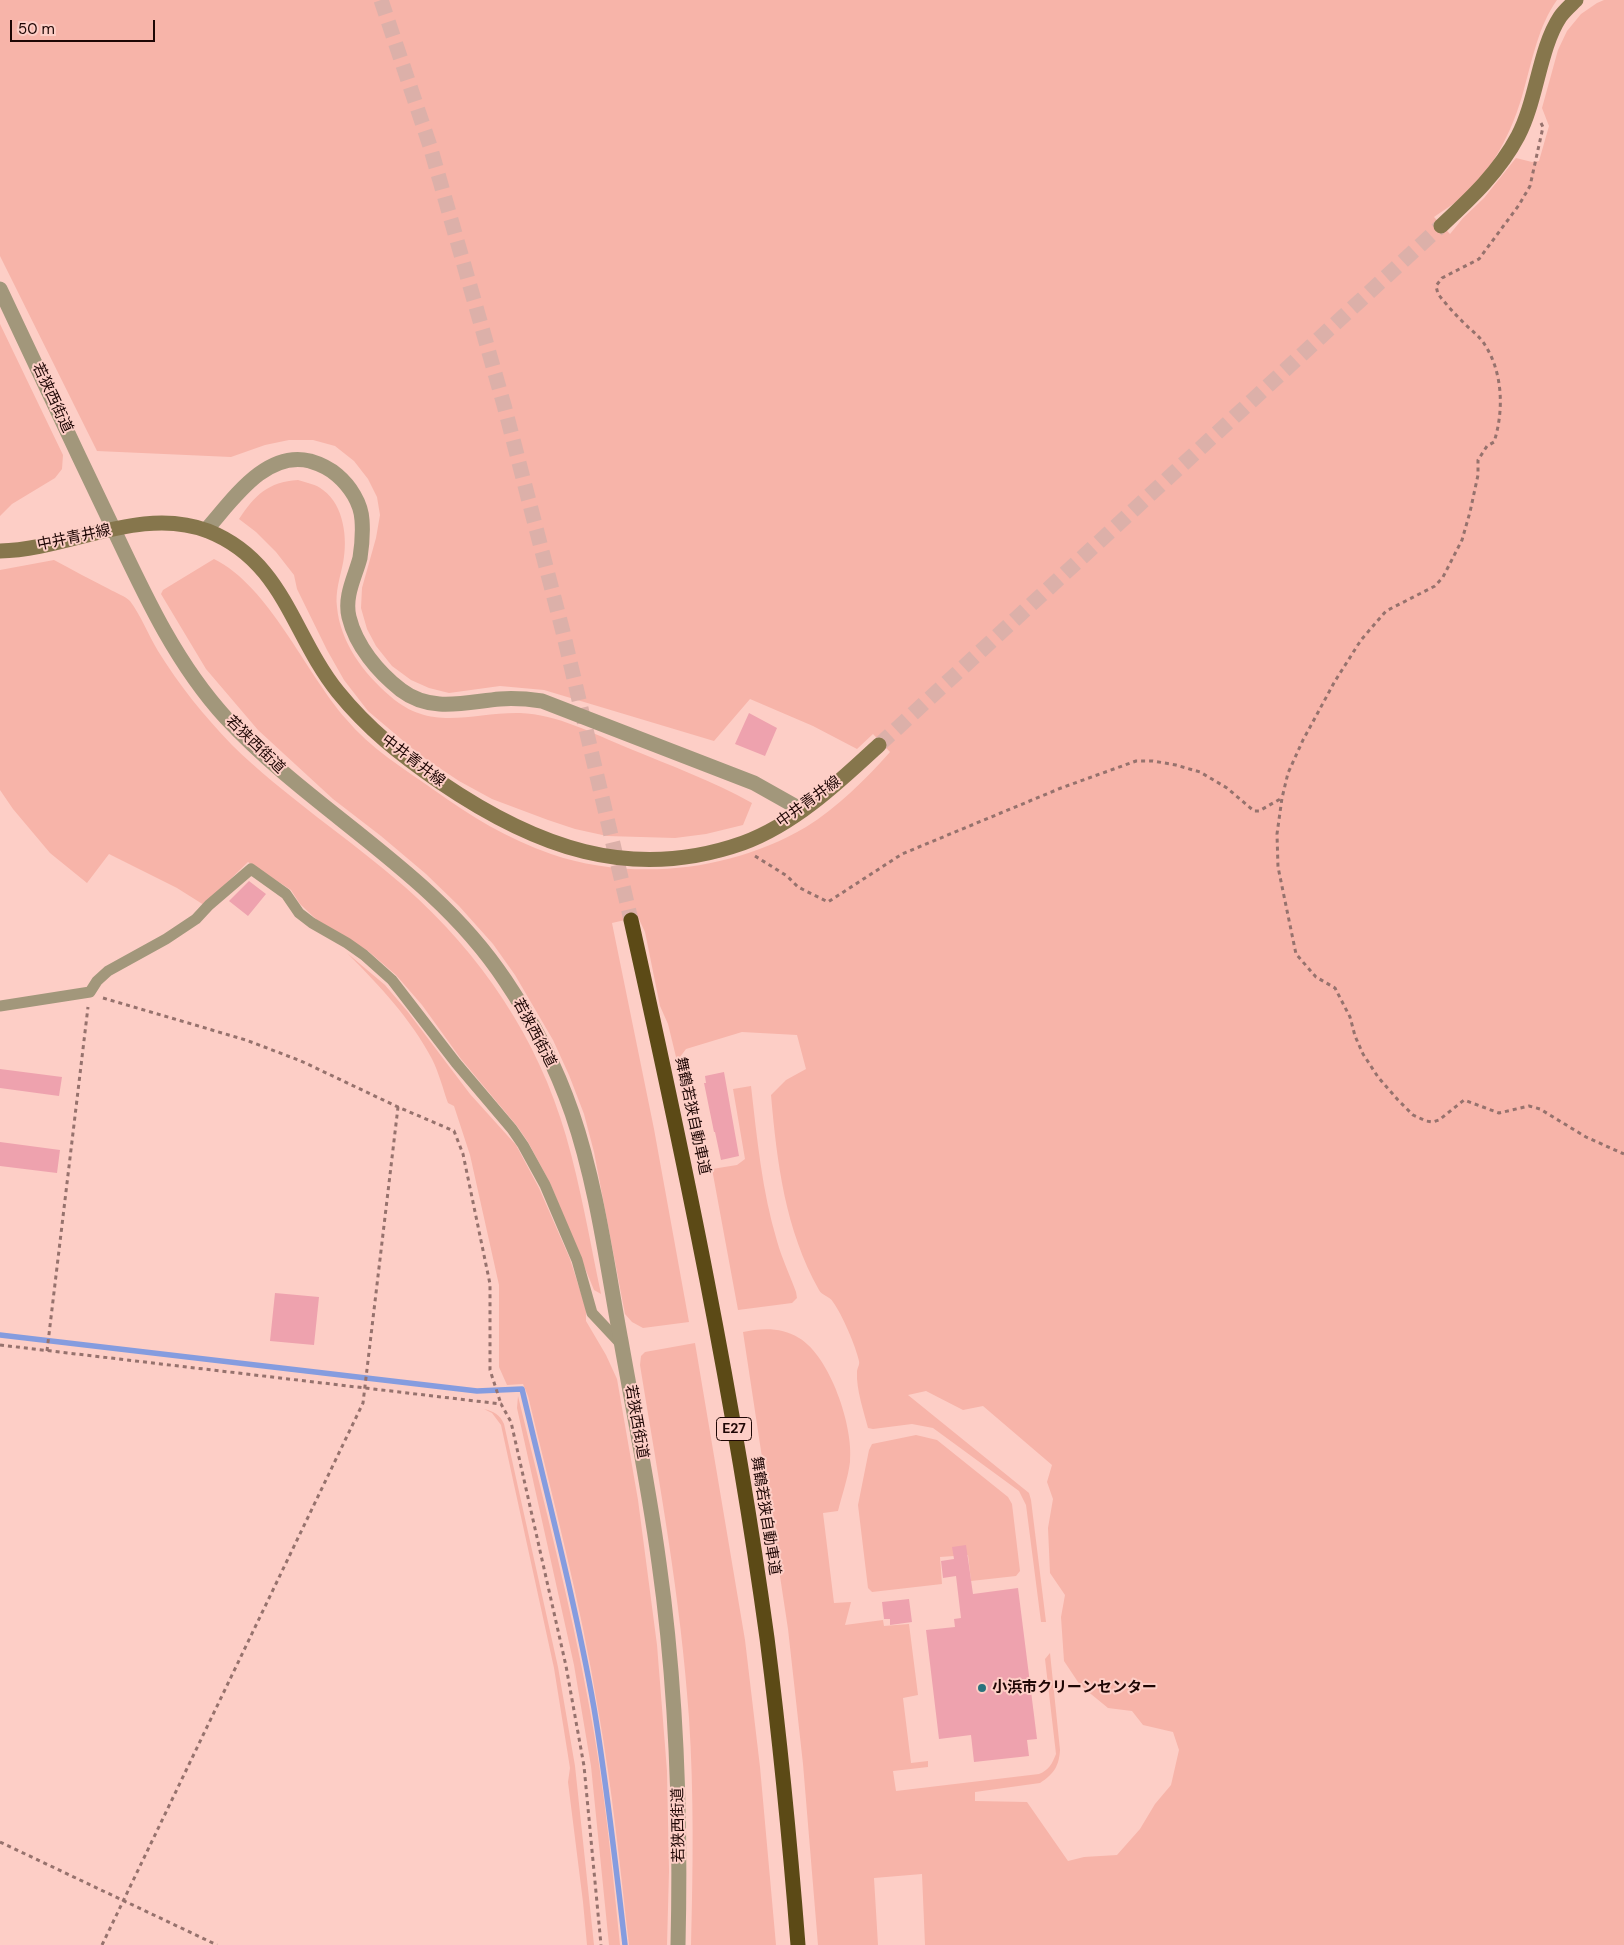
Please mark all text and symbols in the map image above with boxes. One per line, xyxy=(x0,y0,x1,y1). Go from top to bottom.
scale bar xyxy=(12,10,158,42)
text: 50 m xyxy=(18,19,55,39)
street label: 若狭西街道 xyxy=(28,360,76,436)
street label: 中井青井線 xyxy=(35,521,113,555)
street label: 若狭西街道 xyxy=(222,712,288,778)
street label: 中井青井線 xyxy=(378,731,448,791)
street label: 中井青井線 xyxy=(773,773,845,831)
street label: 若狭西街道 xyxy=(508,996,560,1070)
street label: 舞鶴若狭自動車道 xyxy=(671,1055,713,1177)
street label: 若狭西街道 xyxy=(621,1384,651,1460)
road number: E27 xyxy=(716,1418,752,1440)
street label: 舞鶴若狭自動車道 xyxy=(747,1455,783,1577)
place label: 小浜市クリーンセンター xyxy=(992,1679,1157,1697)
marker: 小浜市クリーンセンター xyxy=(976,1682,988,1694)
street label: 若狭西街道 xyxy=(669,1787,689,1863)

